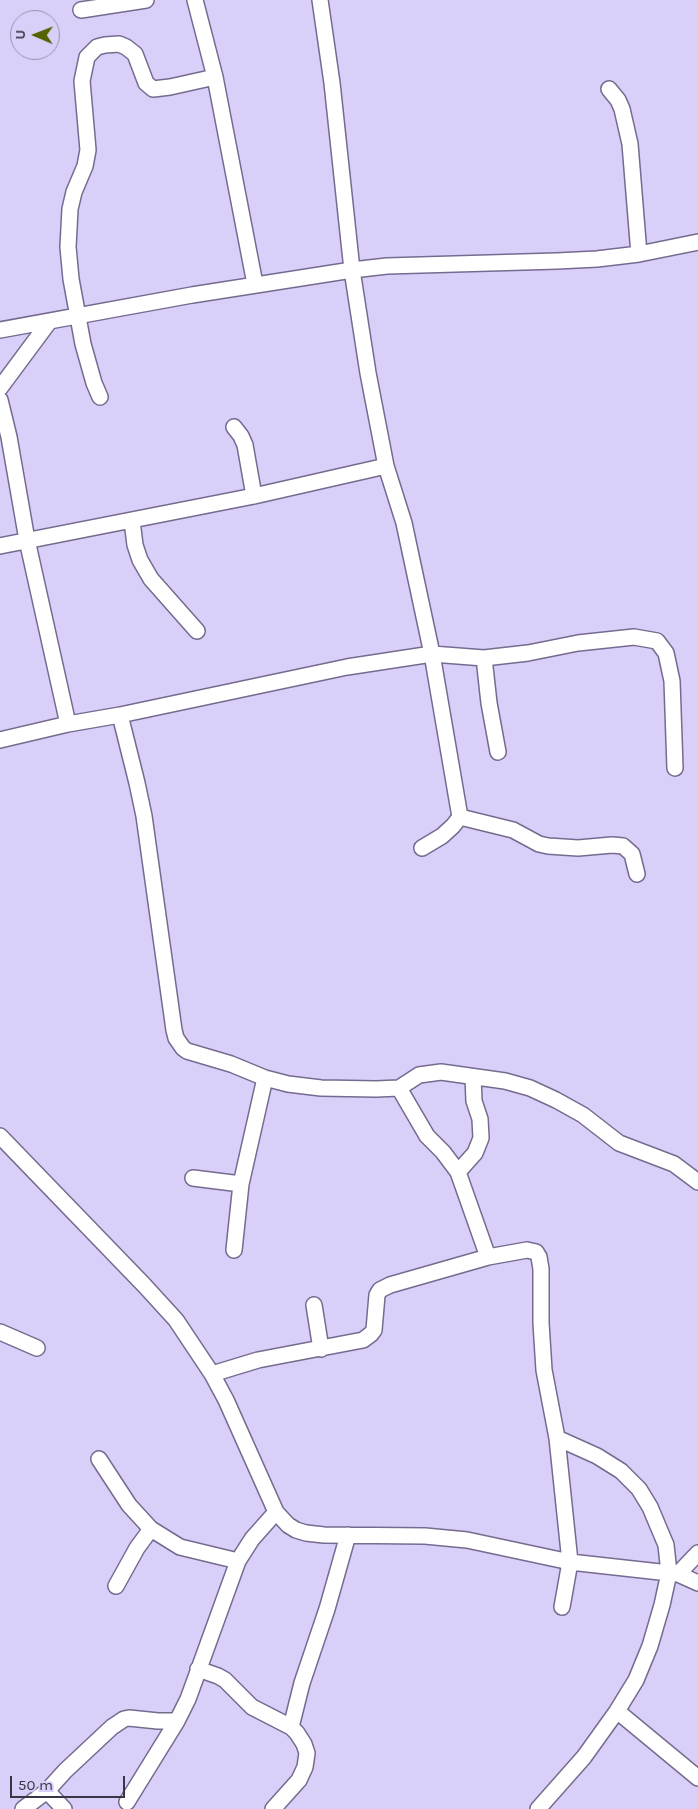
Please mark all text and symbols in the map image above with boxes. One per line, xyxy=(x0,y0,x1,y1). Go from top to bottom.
north arrow xyxy=(10,10,60,60)
text: U xyxy=(12,30,29,40)
scale bar xyxy=(12,1766,128,1798)
text: 50 m xyxy=(18,1776,53,1794)

